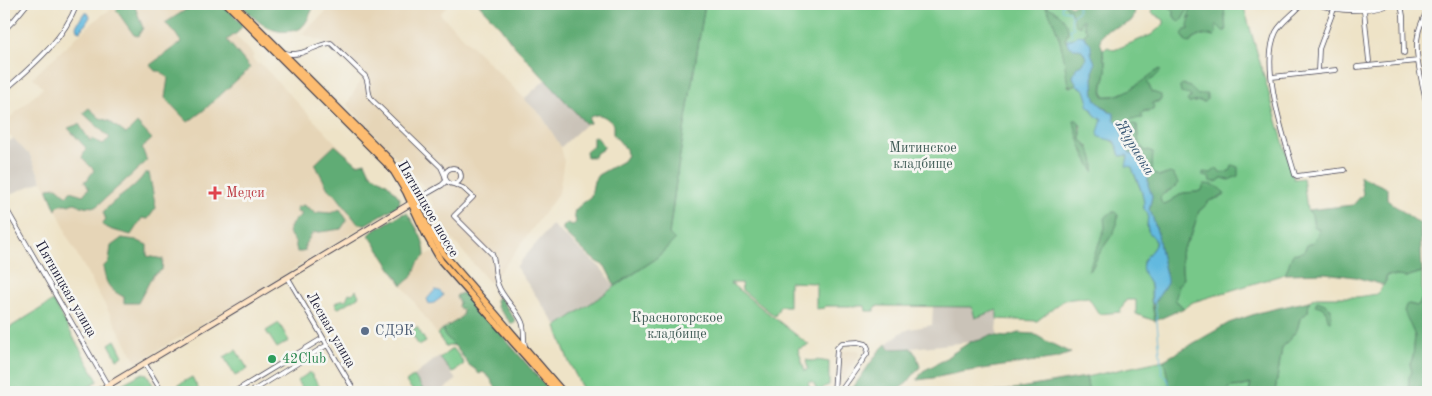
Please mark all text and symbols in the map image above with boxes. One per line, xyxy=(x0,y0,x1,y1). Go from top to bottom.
water label: Журавка xyxy=(1112,118,1156,178)
park label: Митинское кладбище xyxy=(889,141,957,171)
street label: Пятницкое шоссе xyxy=(395,159,461,259)
marker: Медси xyxy=(208,186,222,200)
place label: Медси xyxy=(226,186,265,200)
street label: Пятницкая улица xyxy=(33,238,99,340)
street label: Лесная улица xyxy=(304,290,358,370)
park label: Красногорское кладбище xyxy=(631,311,723,341)
place label: СДЭК xyxy=(375,324,414,338)
marker: СДЭК xyxy=(359,325,371,337)
place label: 42Club xyxy=(282,352,326,366)
marker: 42Club xyxy=(266,353,278,365)

